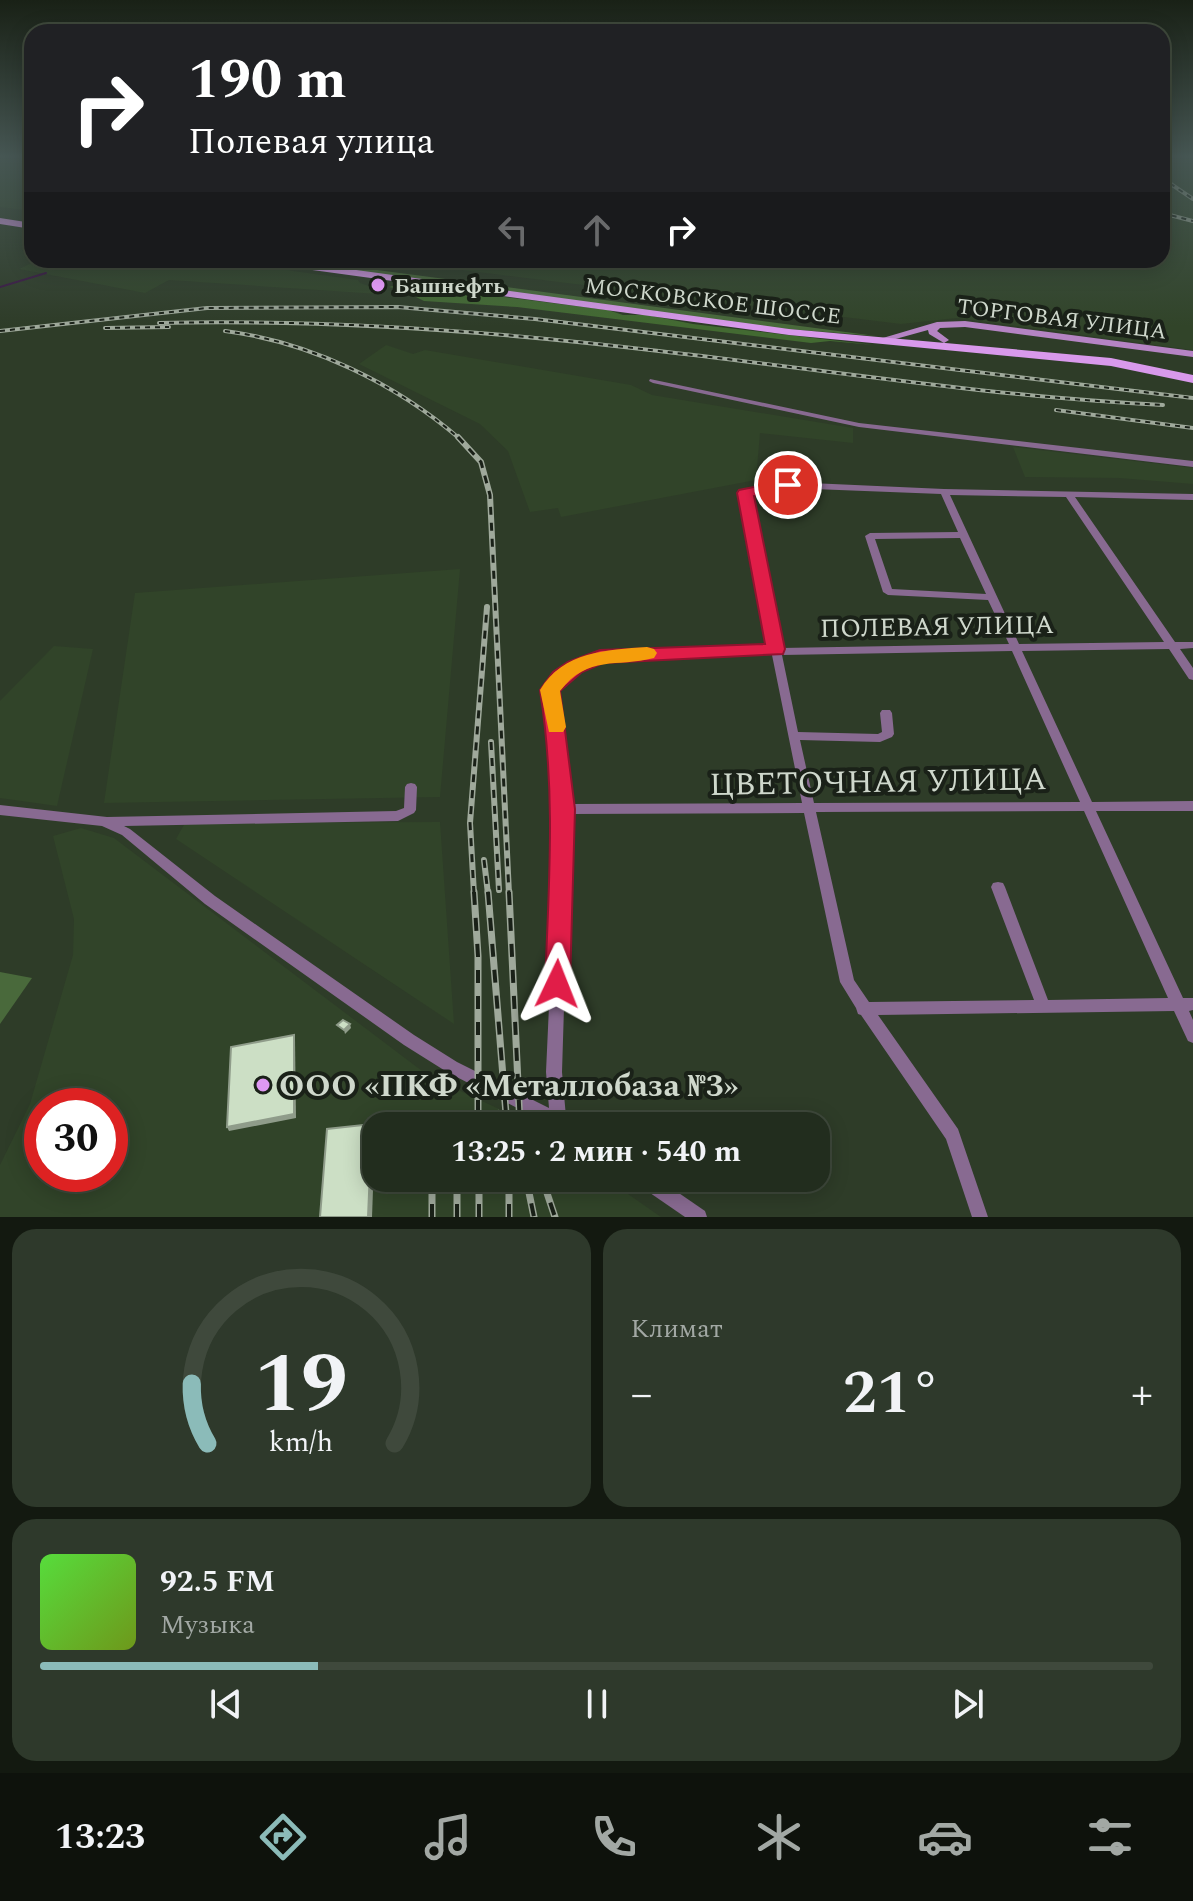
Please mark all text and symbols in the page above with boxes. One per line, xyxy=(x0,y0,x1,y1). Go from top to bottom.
text: 190 m xyxy=(188,38,347,123)
icon: right xyxy=(56,56,160,160)
text: Полевая улица xyxy=(188,115,434,170)
icon: left xyxy=(491,208,535,252)
icon: ahead xyxy=(575,208,619,252)
icon: right xyxy=(659,208,703,252)
street label: МОСКОВСКОЕ ШОССЕ xyxy=(583,269,843,334)
place label: Башнефть xyxy=(394,270,505,303)
marker: Башнефть xyxy=(369,276,387,294)
street label: ТОРГОВАЯ УЛИЦА xyxy=(955,290,1168,349)
pin xyxy=(754,451,822,519)
icon: arrive xyxy=(766,463,810,507)
street label: ПОЛЕВАЯ УЛИЦА xyxy=(819,605,1055,649)
street label: ЦВЕТОЧНАЯ УЛИЦА xyxy=(709,755,1047,810)
position arrow xyxy=(515,942,599,1026)
place label: ООО «ПКФ «Металлобаза №3» xyxy=(279,1062,739,1111)
marker: ООО «ПКФ «Металлобаза №3» xyxy=(254,1076,272,1094)
speed limit sign: 30 xyxy=(24,1088,128,1192)
text: 13:25 · 2 мин · 540 m xyxy=(451,1129,741,1175)
text: Климат xyxy=(631,1309,723,1349)
text: 19 xyxy=(255,1322,348,1449)
text: 21° xyxy=(843,1348,940,1440)
text: − xyxy=(631,1361,653,1428)
text: + xyxy=(1131,1361,1153,1428)
text: km/h xyxy=(269,1421,333,1464)
text: 92.5 FM xyxy=(160,1559,275,1605)
text: Музыка xyxy=(160,1605,255,1645)
icon: previous xyxy=(204,1682,248,1726)
icon: pause xyxy=(575,1682,619,1726)
icon: next xyxy=(946,1682,990,1726)
icon: directions xyxy=(255,1809,311,1865)
icon: music xyxy=(420,1809,476,1865)
icon: phone xyxy=(586,1809,642,1865)
icon: climate xyxy=(751,1809,807,1865)
icon: car xyxy=(917,1809,973,1865)
icon: filters xyxy=(1082,1809,1138,1865)
text: 13:23 xyxy=(55,1810,145,1865)

